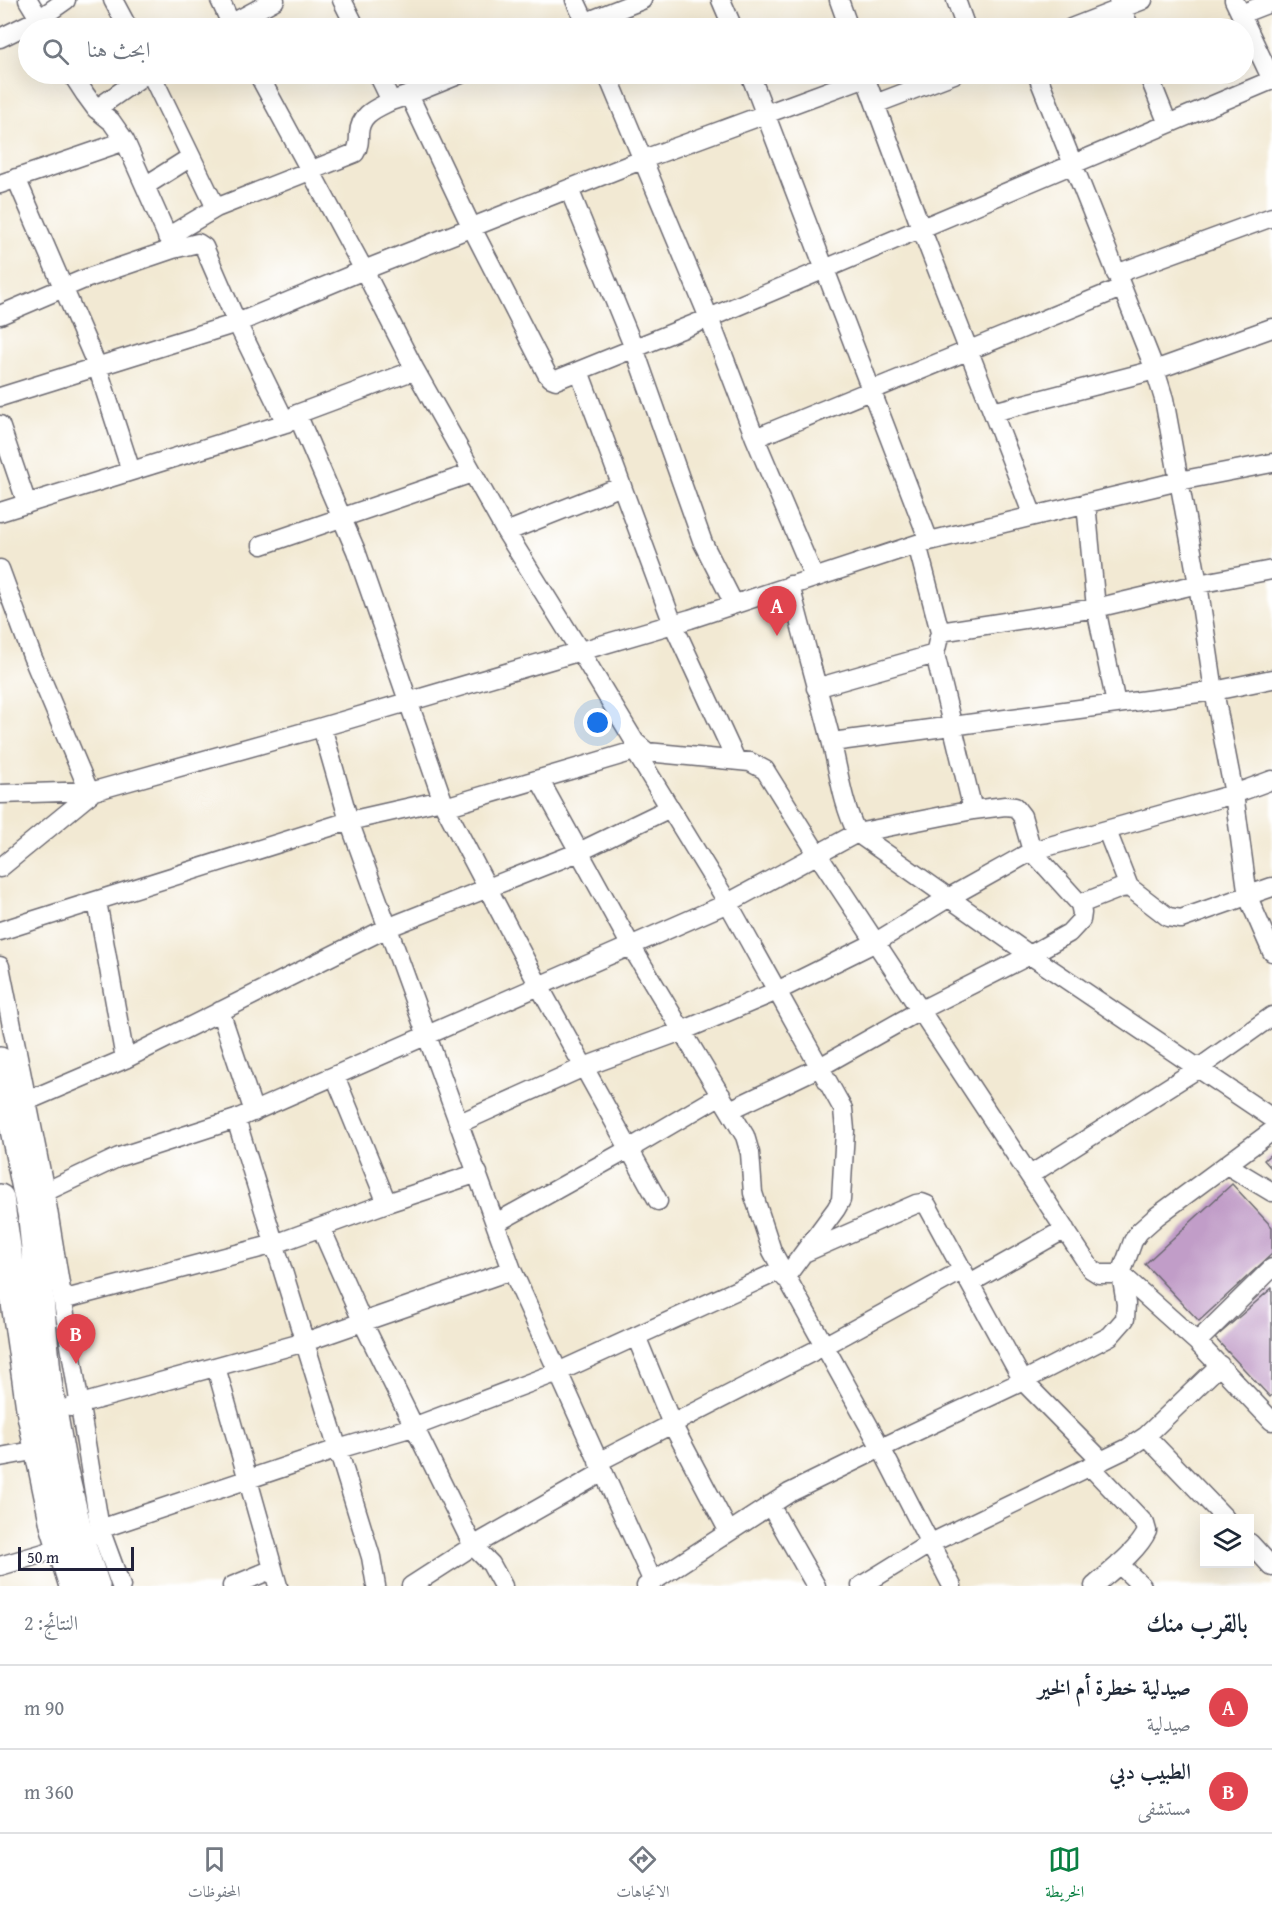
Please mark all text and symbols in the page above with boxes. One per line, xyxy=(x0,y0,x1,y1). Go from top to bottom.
search box xyxy=(18,18,1254,84)
text: ابحث هنا xyxy=(87,33,151,65)
icon: search xyxy=(39,35,72,68)
pin: A xyxy=(758,586,796,636)
your location xyxy=(583,708,612,737)
pin: B xyxy=(56,1314,96,1364)
map controls xyxy=(1200,1514,1254,1568)
button: layers xyxy=(1200,1514,1254,1568)
scale bar xyxy=(18,1544,134,1572)
text: 50 m xyxy=(27,1545,59,1569)
text: بالقرب منك xyxy=(1146,1603,1248,1642)
text: النتائج: 2 xyxy=(24,1608,78,1637)
text: صيدلية خطرة أم الخير xyxy=(1038,1671,1191,1703)
text: 90 m xyxy=(24,1693,64,1722)
text: A xyxy=(1222,1693,1235,1722)
text: صيدلية xyxy=(1147,1709,1191,1738)
text: الطبيب دبي xyxy=(1109,1755,1191,1787)
text: 360 m xyxy=(24,1777,74,1806)
text: B xyxy=(1222,1777,1235,1806)
text: مستشفى xyxy=(1138,1793,1191,1822)
tab: المحفوظات xyxy=(188,1843,241,1907)
tab: الاتجاهات xyxy=(616,1843,670,1907)
tab: الخريطة xyxy=(1045,1843,1084,1907)

